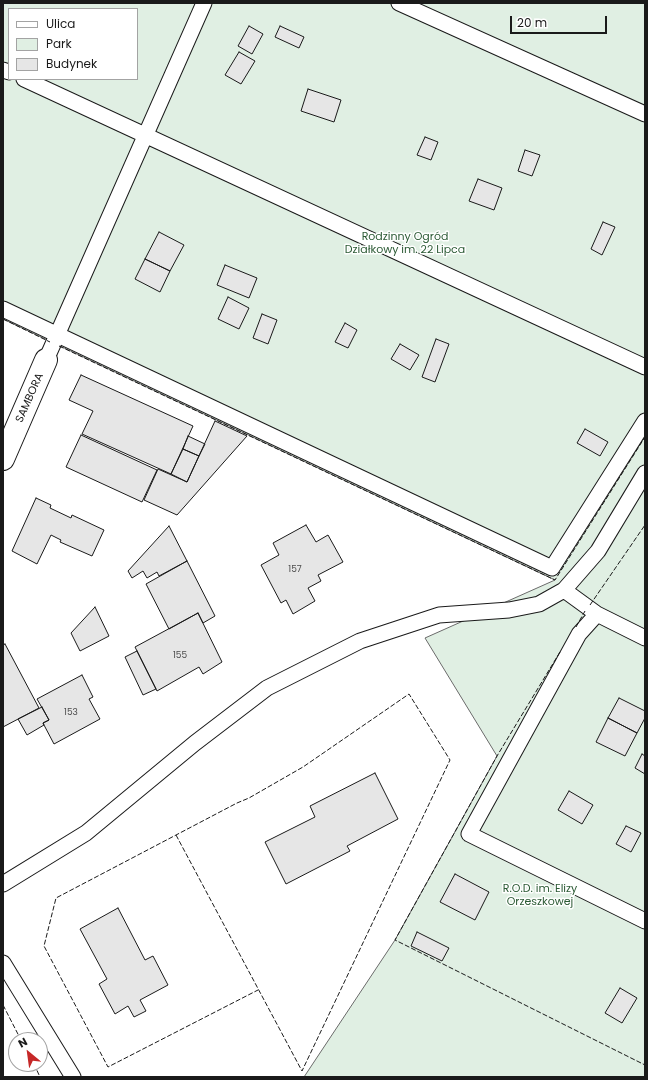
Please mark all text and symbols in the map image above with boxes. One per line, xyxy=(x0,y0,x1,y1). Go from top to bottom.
legend xyxy=(8,8,138,80)
scale bar xyxy=(512,8,609,34)
text: 20 m xyxy=(517,14,547,31)
text: Ulica xyxy=(46,15,75,32)
text: Park xyxy=(46,35,72,52)
text: Budynek xyxy=(46,55,97,72)
park label: Rodzinny Ogród Działkowy im. 22 Lipca xyxy=(345,230,465,256)
street label: SAMBORA xyxy=(13,371,47,425)
house number: 157 xyxy=(288,565,302,575)
house number: 155 xyxy=(173,651,187,661)
house number: 153 xyxy=(64,708,78,718)
park label: R.O.D. im. Elizy Orzeszkowej xyxy=(503,882,577,908)
north arrow xyxy=(8,1032,48,1072)
text: N xyxy=(15,1033,30,1051)

